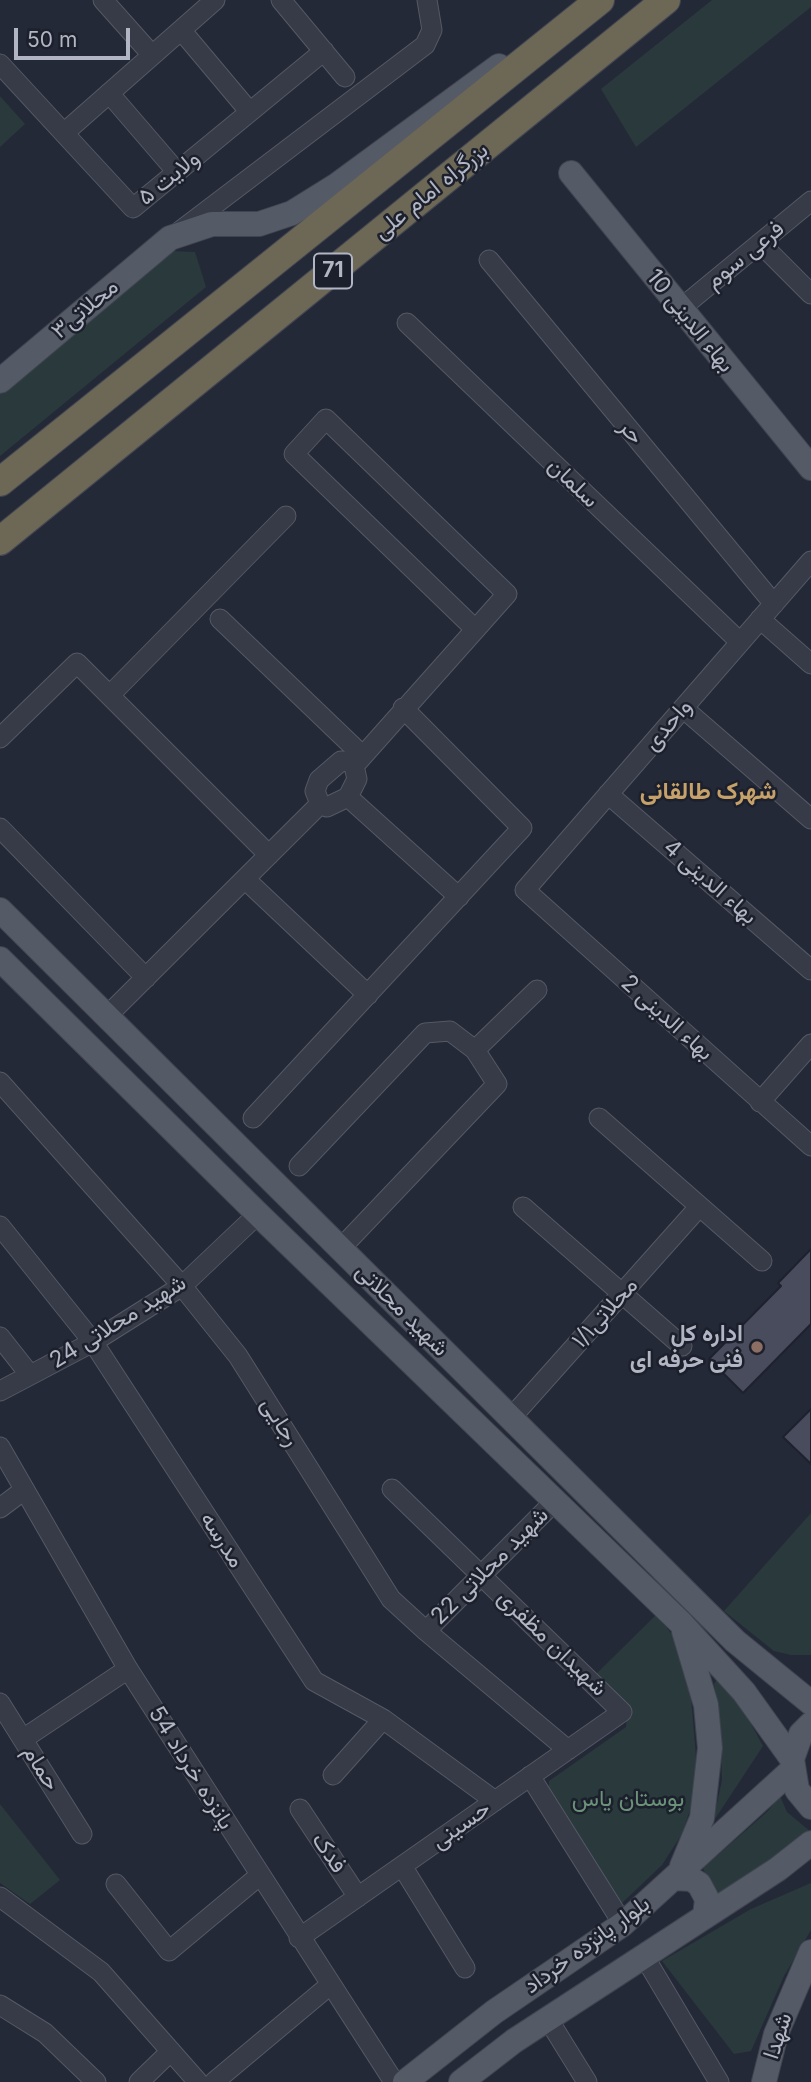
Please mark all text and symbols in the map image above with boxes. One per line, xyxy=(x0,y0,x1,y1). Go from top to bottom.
scale bar xyxy=(18,14,133,58)
text: 50 m xyxy=(27,27,77,52)
street label: بزرگراه امام علی xyxy=(368,137,494,245)
street label: ولایت ۵ xyxy=(132,145,206,211)
street label: فرعی سوم xyxy=(700,215,790,295)
road number: 71 xyxy=(314,254,352,288)
street label: بهاء الدینی 10 xyxy=(640,264,740,378)
street label: محلاتی۳ xyxy=(46,273,124,345)
street label: حر xyxy=(613,414,649,450)
street label: سلمان xyxy=(542,452,604,514)
street label: واحدی xyxy=(638,694,698,756)
district label: شهرک طالقانی xyxy=(640,778,776,806)
street label: بهاء الدینی 4 xyxy=(657,834,763,930)
street label: بهاء الدینی 2 xyxy=(615,969,719,1067)
street label: شهید محلاتی xyxy=(350,1258,454,1362)
street label: شهید محلاتی 24 xyxy=(45,1269,191,1375)
street label: محلاتی۱/۱ xyxy=(566,1272,644,1354)
place label: اداره کل فنی حرفه ای xyxy=(630,1320,743,1374)
marker: اداره کل فنی حرفه ای xyxy=(749,1339,765,1355)
street label: رجایی xyxy=(254,1392,306,1452)
street label: شهید محلاتی 22 xyxy=(425,1501,555,1631)
street label: مدرسه xyxy=(194,1507,250,1573)
street label: شهیدان مظفری xyxy=(491,1584,613,1702)
street label: پانزده خرداد 54 xyxy=(142,1701,240,1835)
street label: حمام xyxy=(17,1740,65,1796)
park label: بوستان یاس xyxy=(572,1785,684,1813)
street label: حسینی xyxy=(426,1795,496,1855)
street label: فدک xyxy=(306,1828,352,1878)
street label: بلوار پانزده خرداد xyxy=(519,1890,655,2000)
street label: شهدا xyxy=(758,2009,798,2063)

